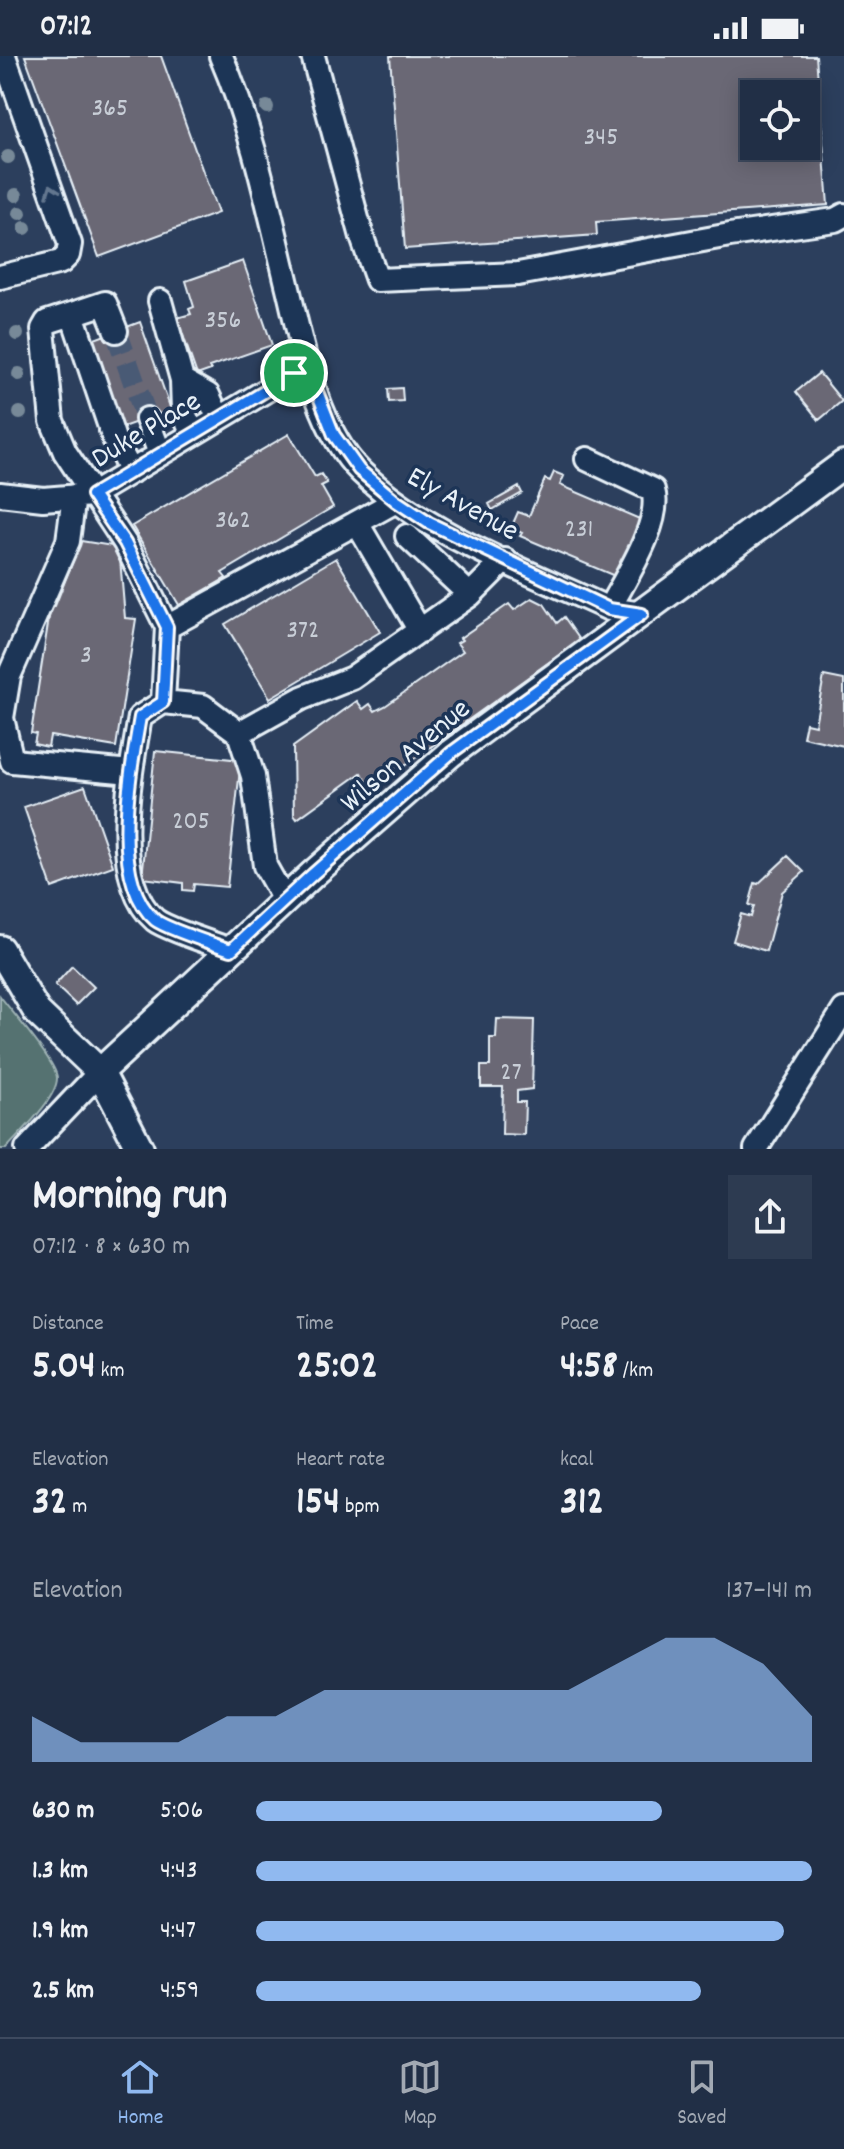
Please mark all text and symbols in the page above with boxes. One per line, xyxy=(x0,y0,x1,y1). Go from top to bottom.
text: 07:12 xyxy=(40,7,93,50)
map controls xyxy=(740,80,820,160)
button: locate xyxy=(740,80,820,160)
house number: 365 xyxy=(92,91,128,128)
house number: 345 xyxy=(584,120,618,157)
one-way arrow xyxy=(46,184,62,198)
house number: 356 xyxy=(205,303,241,340)
pin xyxy=(260,339,328,407)
icon: arrive xyxy=(272,351,316,395)
street label: Duke Place xyxy=(84,382,210,481)
street label: Ely Avenue xyxy=(398,458,526,554)
house number: 362 xyxy=(215,503,251,540)
house number: 231 xyxy=(565,512,593,549)
house number: 372 xyxy=(287,613,319,650)
house number: 3 xyxy=(80,638,92,675)
street label: Wilson Avenue xyxy=(332,690,481,825)
house number: 205 xyxy=(172,804,210,841)
house number: 27 xyxy=(500,1055,522,1092)
text: Morning run xyxy=(32,1167,227,1230)
button: share xyxy=(728,1175,812,1259)
text: 07:12 · 8 × 630 m xyxy=(32,1229,190,1266)
text: Distance xyxy=(32,1309,104,1340)
text: Time xyxy=(296,1309,334,1340)
text: Pace xyxy=(560,1309,599,1340)
text: 5.04 xyxy=(32,1340,96,1397)
text: 25:02 xyxy=(296,1340,378,1397)
text: 4:58 xyxy=(560,1340,618,1397)
text: km xyxy=(96,1356,125,1387)
text: /km xyxy=(618,1356,653,1387)
text: Elevation xyxy=(32,1445,109,1476)
text: Heart rate xyxy=(296,1445,385,1476)
text: kcal xyxy=(560,1445,593,1476)
text: 32 xyxy=(32,1476,67,1533)
text: 154 xyxy=(296,1476,340,1533)
text: 312 xyxy=(560,1476,604,1533)
text: m xyxy=(67,1492,87,1523)
text: bpm xyxy=(340,1492,380,1523)
text: Elevation xyxy=(32,1573,122,1610)
text: 137–141 m xyxy=(726,1573,812,1610)
text: 630 m xyxy=(32,1793,94,1830)
text: 5:06 xyxy=(160,1793,203,1830)
text: 1.3 km xyxy=(32,1853,88,1890)
text: 4:43 xyxy=(160,1853,197,1890)
text: 1.9 km xyxy=(32,1913,88,1950)
text: 4:47 xyxy=(160,1913,196,1950)
text: 2.5 km xyxy=(32,1973,94,2010)
text: 4:59 xyxy=(160,1973,199,2010)
tab: Home xyxy=(117,2055,163,2134)
tab: Map xyxy=(398,2055,442,2134)
tab: Saved xyxy=(677,2055,726,2134)

